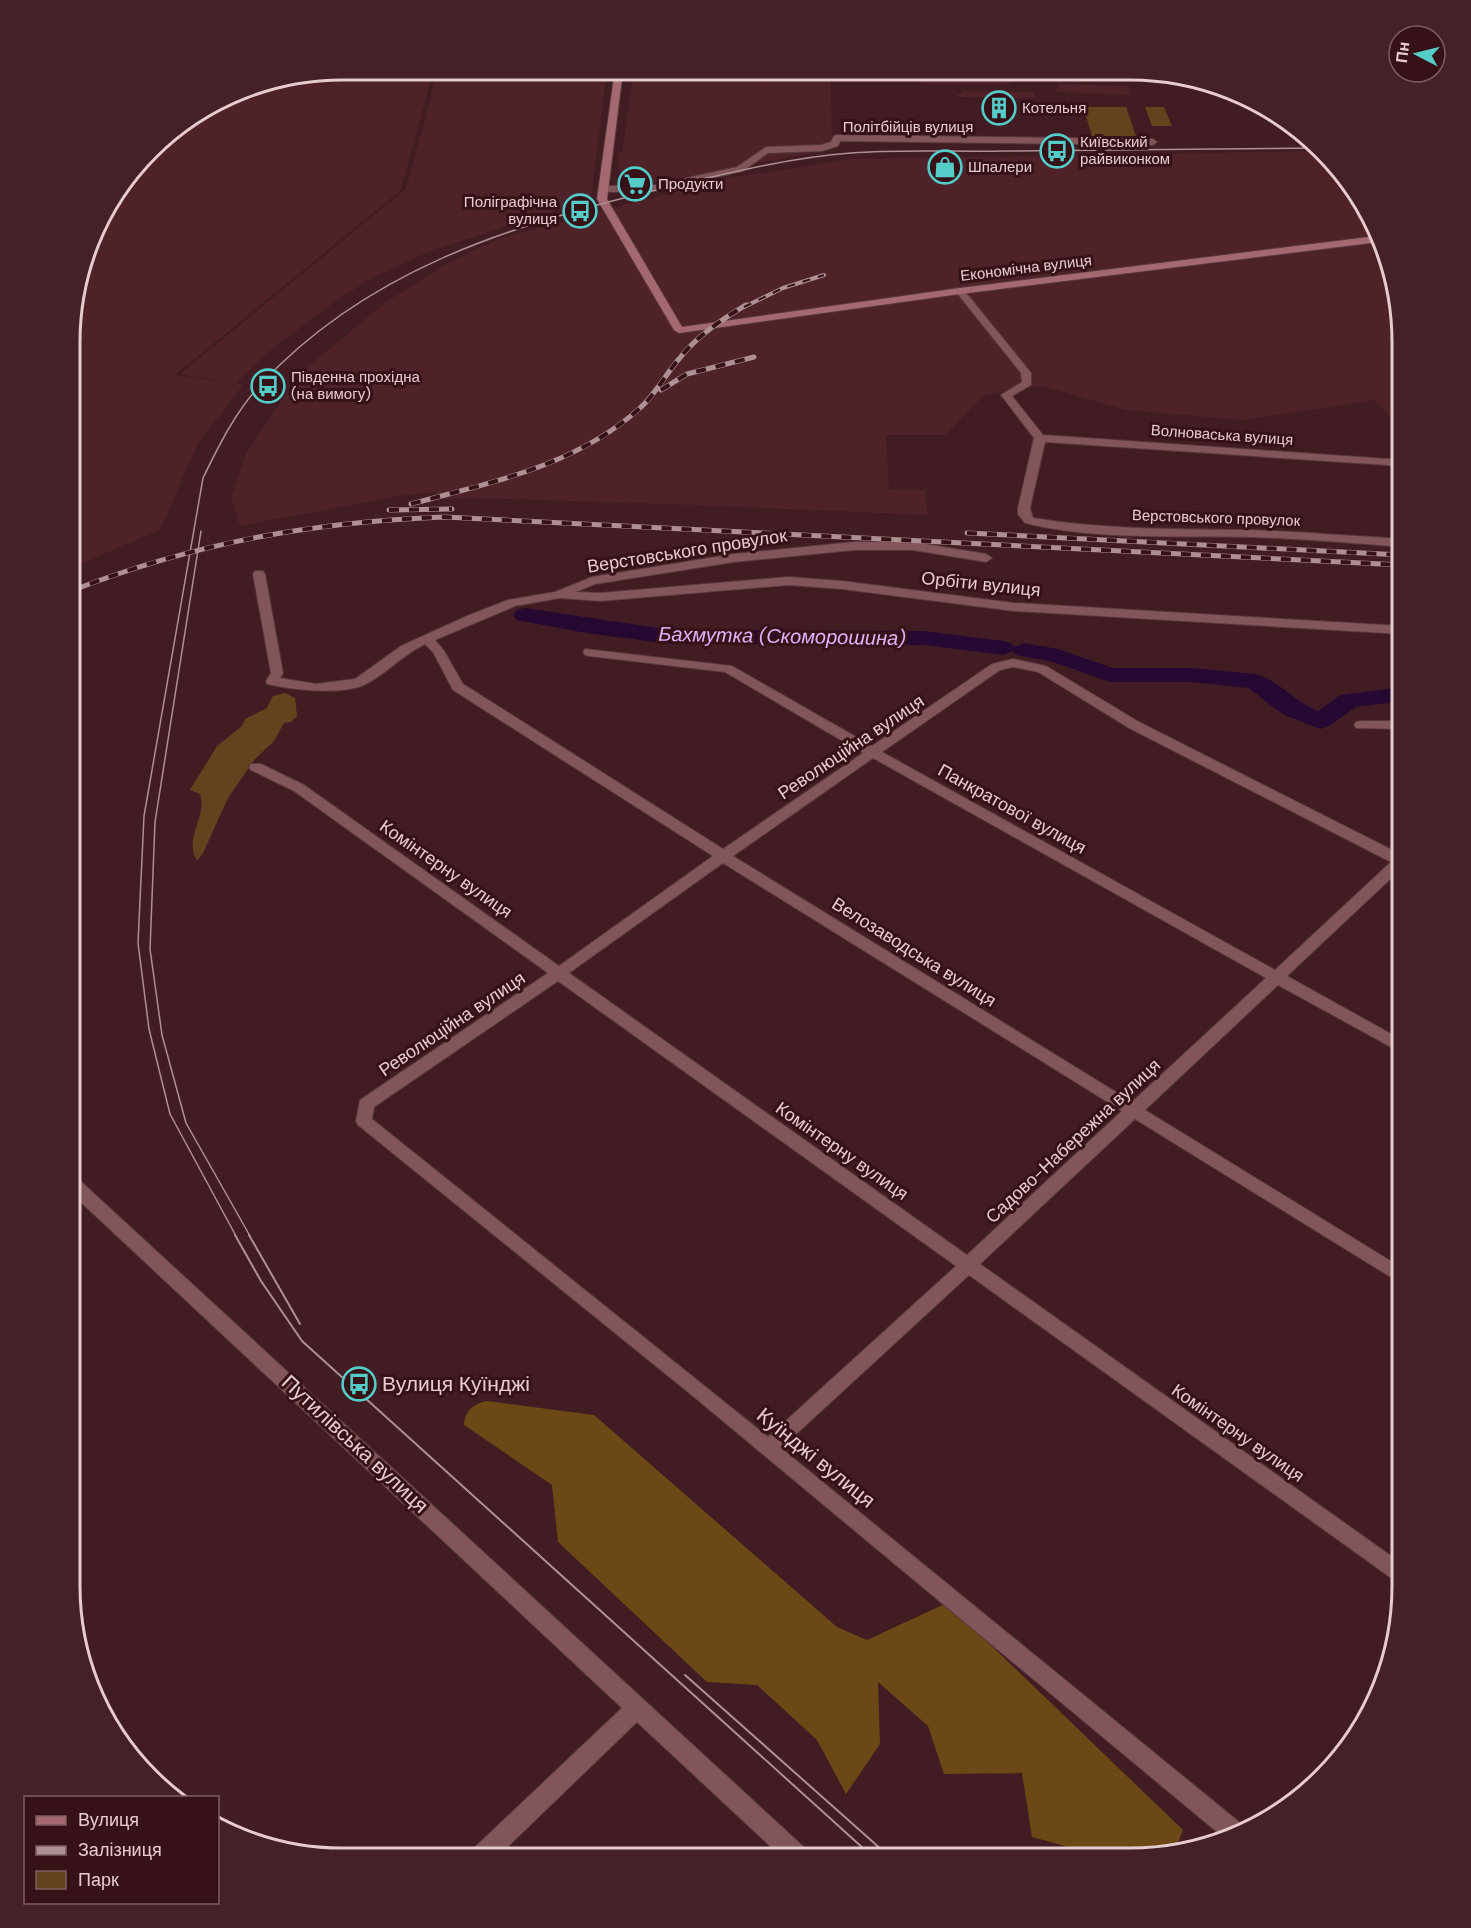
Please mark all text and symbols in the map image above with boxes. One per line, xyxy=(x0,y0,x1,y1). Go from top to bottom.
north arrow xyxy=(1387,24,1447,84)
text: Пн xyxy=(1391,40,1414,64)
building icon: Котельня xyxy=(981,90,1017,126)
place label: Котельня xyxy=(1022,98,1086,118)
street label: Політбійців вулиця xyxy=(843,117,973,137)
place label: Київський райвиконком xyxy=(1080,132,1170,169)
bus stop icon: Київський райвиконком xyxy=(1039,133,1075,169)
shop icon: Шпалери xyxy=(927,149,963,185)
place label: Шпалери xyxy=(968,157,1032,177)
supermarket icon: Продукти xyxy=(617,166,653,202)
place label: Продукти xyxy=(658,174,723,194)
place label: Поліграфічна вулиця xyxy=(464,192,558,229)
bus stop icon: Поліграфічна вулиця xyxy=(562,193,598,229)
street label: Економічна вулиця xyxy=(959,250,1093,286)
place label: Південна прохідна (на вимогу) xyxy=(291,367,420,404)
bus stop icon: Південна прохідна (на вимогу) xyxy=(250,368,286,404)
street label: Волноваська вулиця xyxy=(1150,420,1294,450)
street label: Верстовського провулок xyxy=(1132,505,1301,531)
street label: Верстовського провулок xyxy=(585,523,789,579)
street label: Орбіти вулиця xyxy=(920,566,1042,602)
water label: Бахмутка (Скоморошина) xyxy=(658,621,906,651)
street label: Революційна вулиця xyxy=(773,689,929,805)
street label: Панкратової вулиця xyxy=(934,758,1090,860)
street label: Комінтерну вулиця xyxy=(375,814,517,924)
street label: Велозаводська вулиця xyxy=(827,892,1001,1012)
street label: Революційна вулиця xyxy=(374,966,530,1082)
street label: Садово-Набережна вулиця xyxy=(980,1053,1166,1229)
street label: Комінтерну вулиця xyxy=(771,1096,913,1206)
bus stop icon: Вулиця Куїнджі xyxy=(341,1366,377,1402)
street label: Путилівська вулиця xyxy=(276,1369,434,1519)
place label: Вулиця Куїнджі xyxy=(382,1370,530,1398)
street label: Комінтерну вулиця xyxy=(1167,1378,1309,1488)
street label: Куїнджі вулиця xyxy=(751,1402,881,1514)
legend xyxy=(24,1796,219,1904)
text: Вулиця xyxy=(78,1808,139,1832)
text: Залізниця xyxy=(78,1838,162,1862)
text: Парк xyxy=(78,1868,119,1892)

